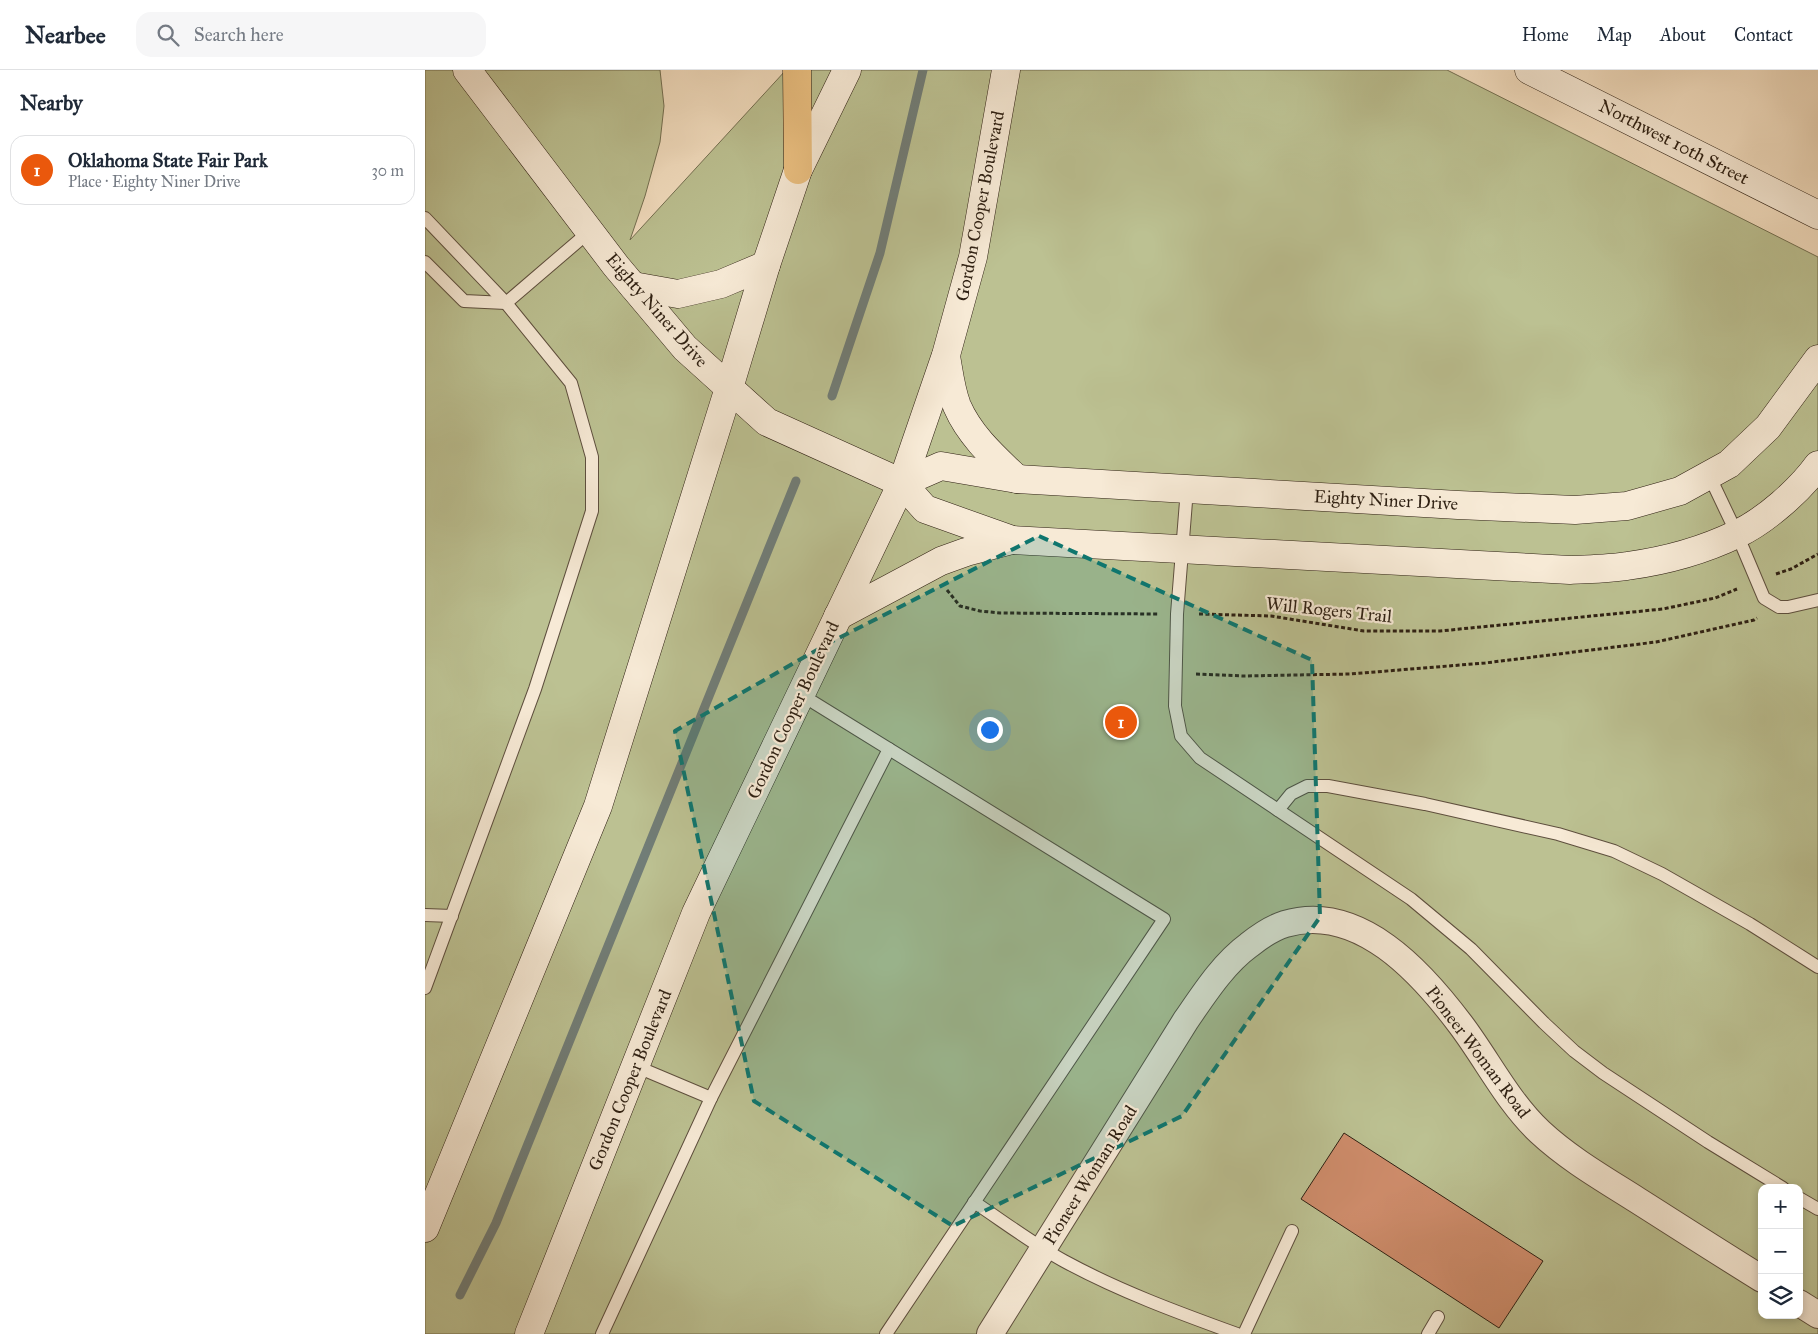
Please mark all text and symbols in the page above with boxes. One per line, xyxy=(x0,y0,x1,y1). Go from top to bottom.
search box xyxy=(136,12,486,57)
text: Nearbee xyxy=(25,20,106,50)
icon: search xyxy=(154,21,182,49)
text: Search here xyxy=(194,23,284,46)
text: Home xyxy=(1522,24,1569,46)
text: Map xyxy=(1597,24,1632,46)
text: About xyxy=(1660,24,1706,46)
text: Contact xyxy=(1734,24,1793,46)
text: Nearby xyxy=(20,90,83,116)
street label: Northwest 10th Street xyxy=(1595,95,1753,190)
street label: Gordon Cooper Boulevard xyxy=(951,109,1009,303)
text: Oklahoma State Fair Park xyxy=(68,149,268,172)
text: 1 xyxy=(34,161,40,180)
text: 30 m xyxy=(371,161,404,180)
text: Place · Eighty Niner Drive xyxy=(68,172,240,191)
street label: Eighty Niner Drive xyxy=(601,248,713,372)
street label: Eighty Niner Drive xyxy=(1313,485,1459,516)
street label: Will Rogers Trail xyxy=(1265,592,1393,629)
street label: Gordon Cooper Boulevard xyxy=(742,618,844,802)
pin: 1 xyxy=(1105,703,1137,741)
your location xyxy=(977,717,1003,743)
street label: Pioneer Woman Road xyxy=(1421,982,1535,1122)
street label: Gordon Cooper Boulevard xyxy=(584,986,676,1174)
street label: Pioneer Woman Road xyxy=(1038,1101,1142,1249)
map controls xyxy=(1758,1184,1803,1319)
button: + xyxy=(1758,1184,1803,1229)
button: − xyxy=(1758,1229,1803,1274)
button: layers xyxy=(1758,1274,1803,1319)

